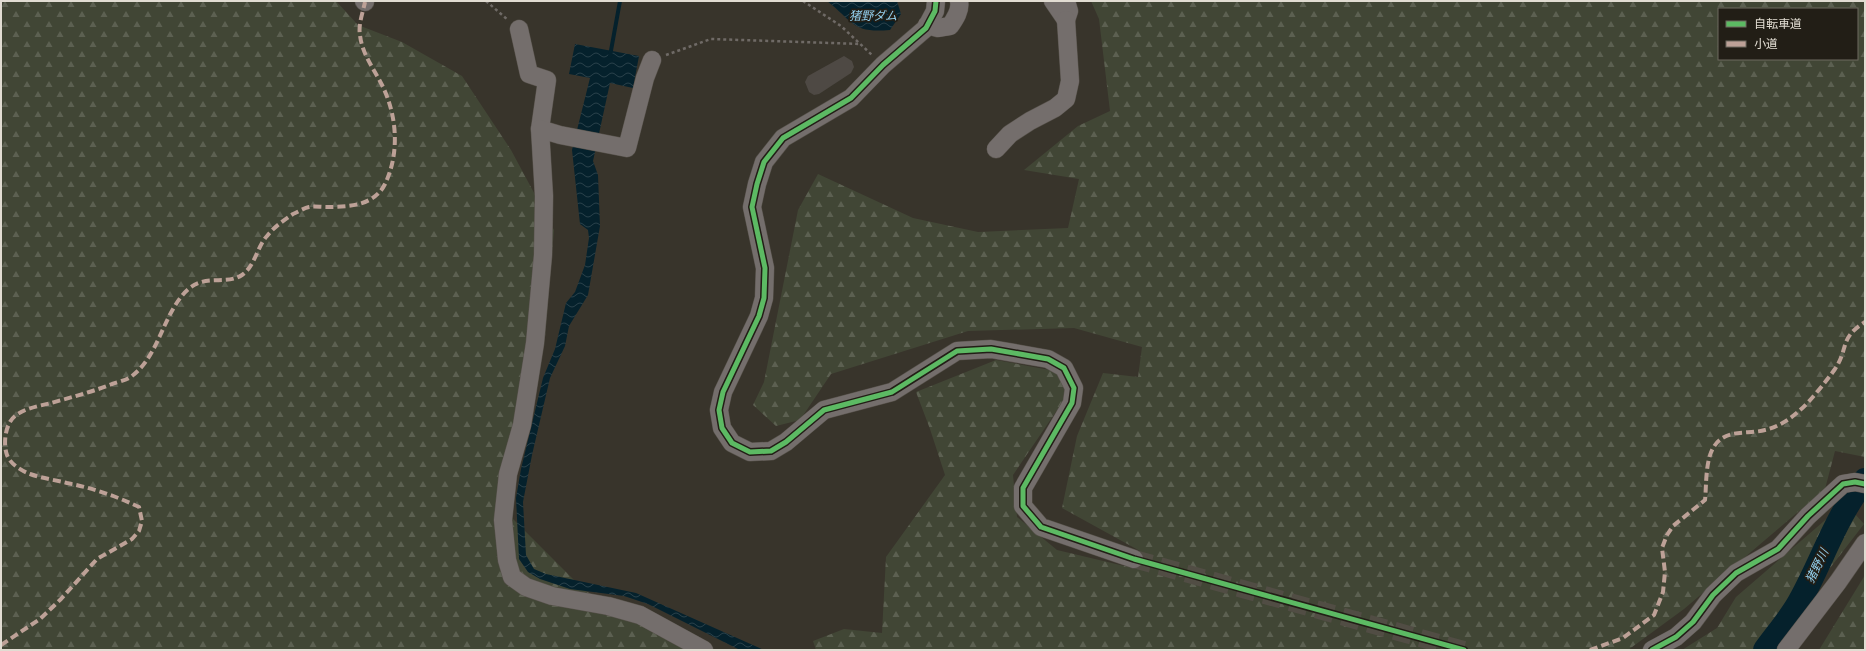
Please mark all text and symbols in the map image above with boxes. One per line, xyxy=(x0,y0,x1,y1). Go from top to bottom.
water label: 猪野ダム xyxy=(849,8,897,23)
legend xyxy=(1718,8,1858,60)
text: 自転車道 xyxy=(1754,16,1802,31)
text: 小道 xyxy=(1754,36,1778,51)
water label: 猪野川 xyxy=(1802,545,1832,585)

